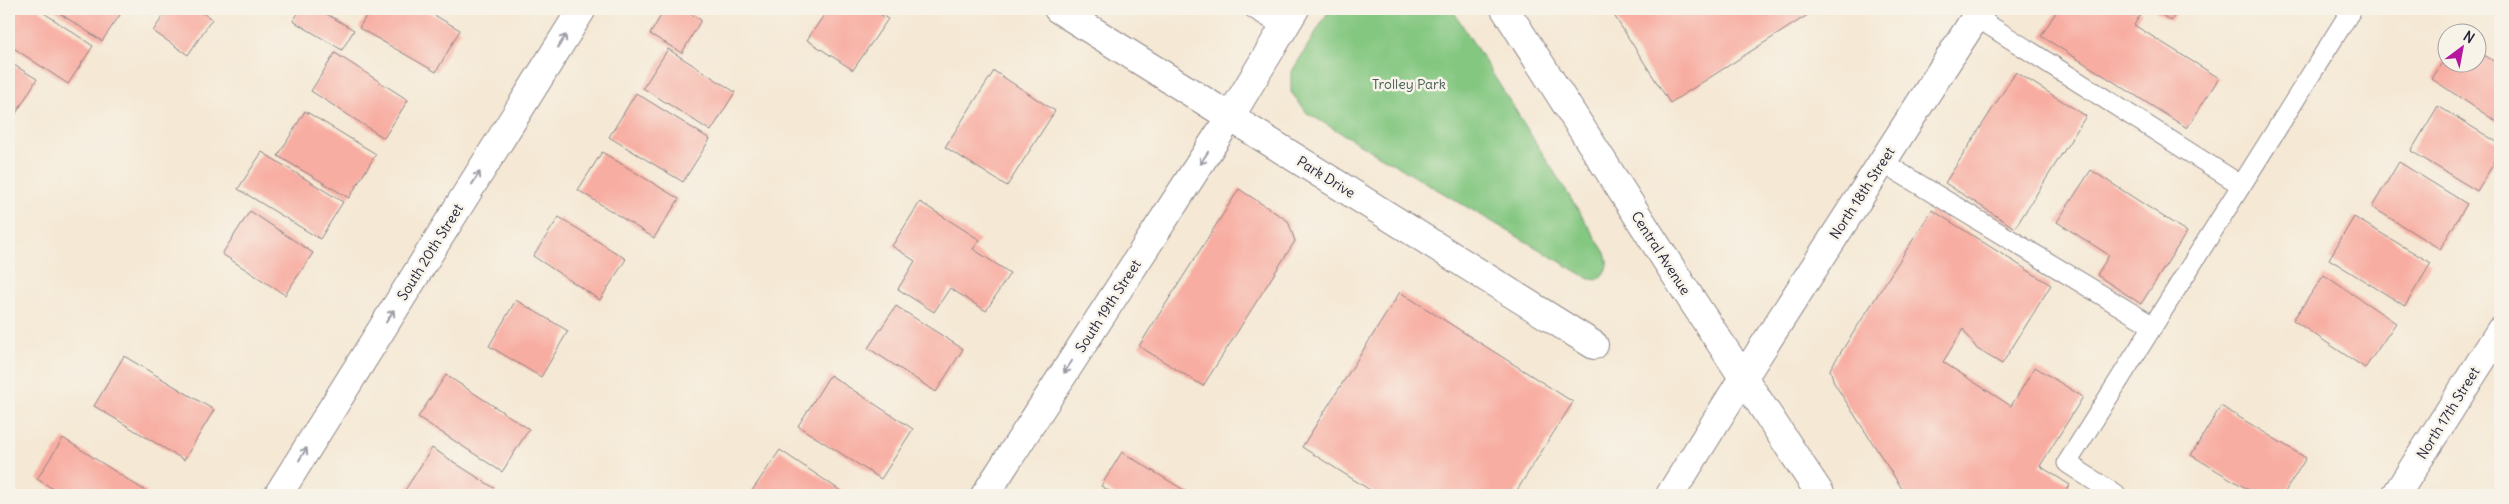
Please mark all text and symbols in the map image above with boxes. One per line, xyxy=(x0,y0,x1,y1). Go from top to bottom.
north arrow xyxy=(2436,22,2486,72)
text: N xyxy=(2460,27,2478,47)
one-way arrow xyxy=(557,34,567,48)
park label: Trolley Park xyxy=(1372,75,1446,93)
street label: North 18th Street xyxy=(1825,143,1899,243)
one-way arrow xyxy=(1199,150,1209,164)
street label: Park Drive xyxy=(1294,152,1358,202)
one-way arrow xyxy=(471,172,481,186)
street label: South 20th Street xyxy=(393,200,467,304)
street label: Central Avenue xyxy=(1627,208,1695,298)
street label: South 19th Street xyxy=(1071,256,1145,356)
one-way arrow xyxy=(385,310,395,324)
one-way arrow xyxy=(1063,360,1073,374)
street label: North 17th Street xyxy=(2413,363,2484,462)
one-way arrow xyxy=(298,447,309,461)

